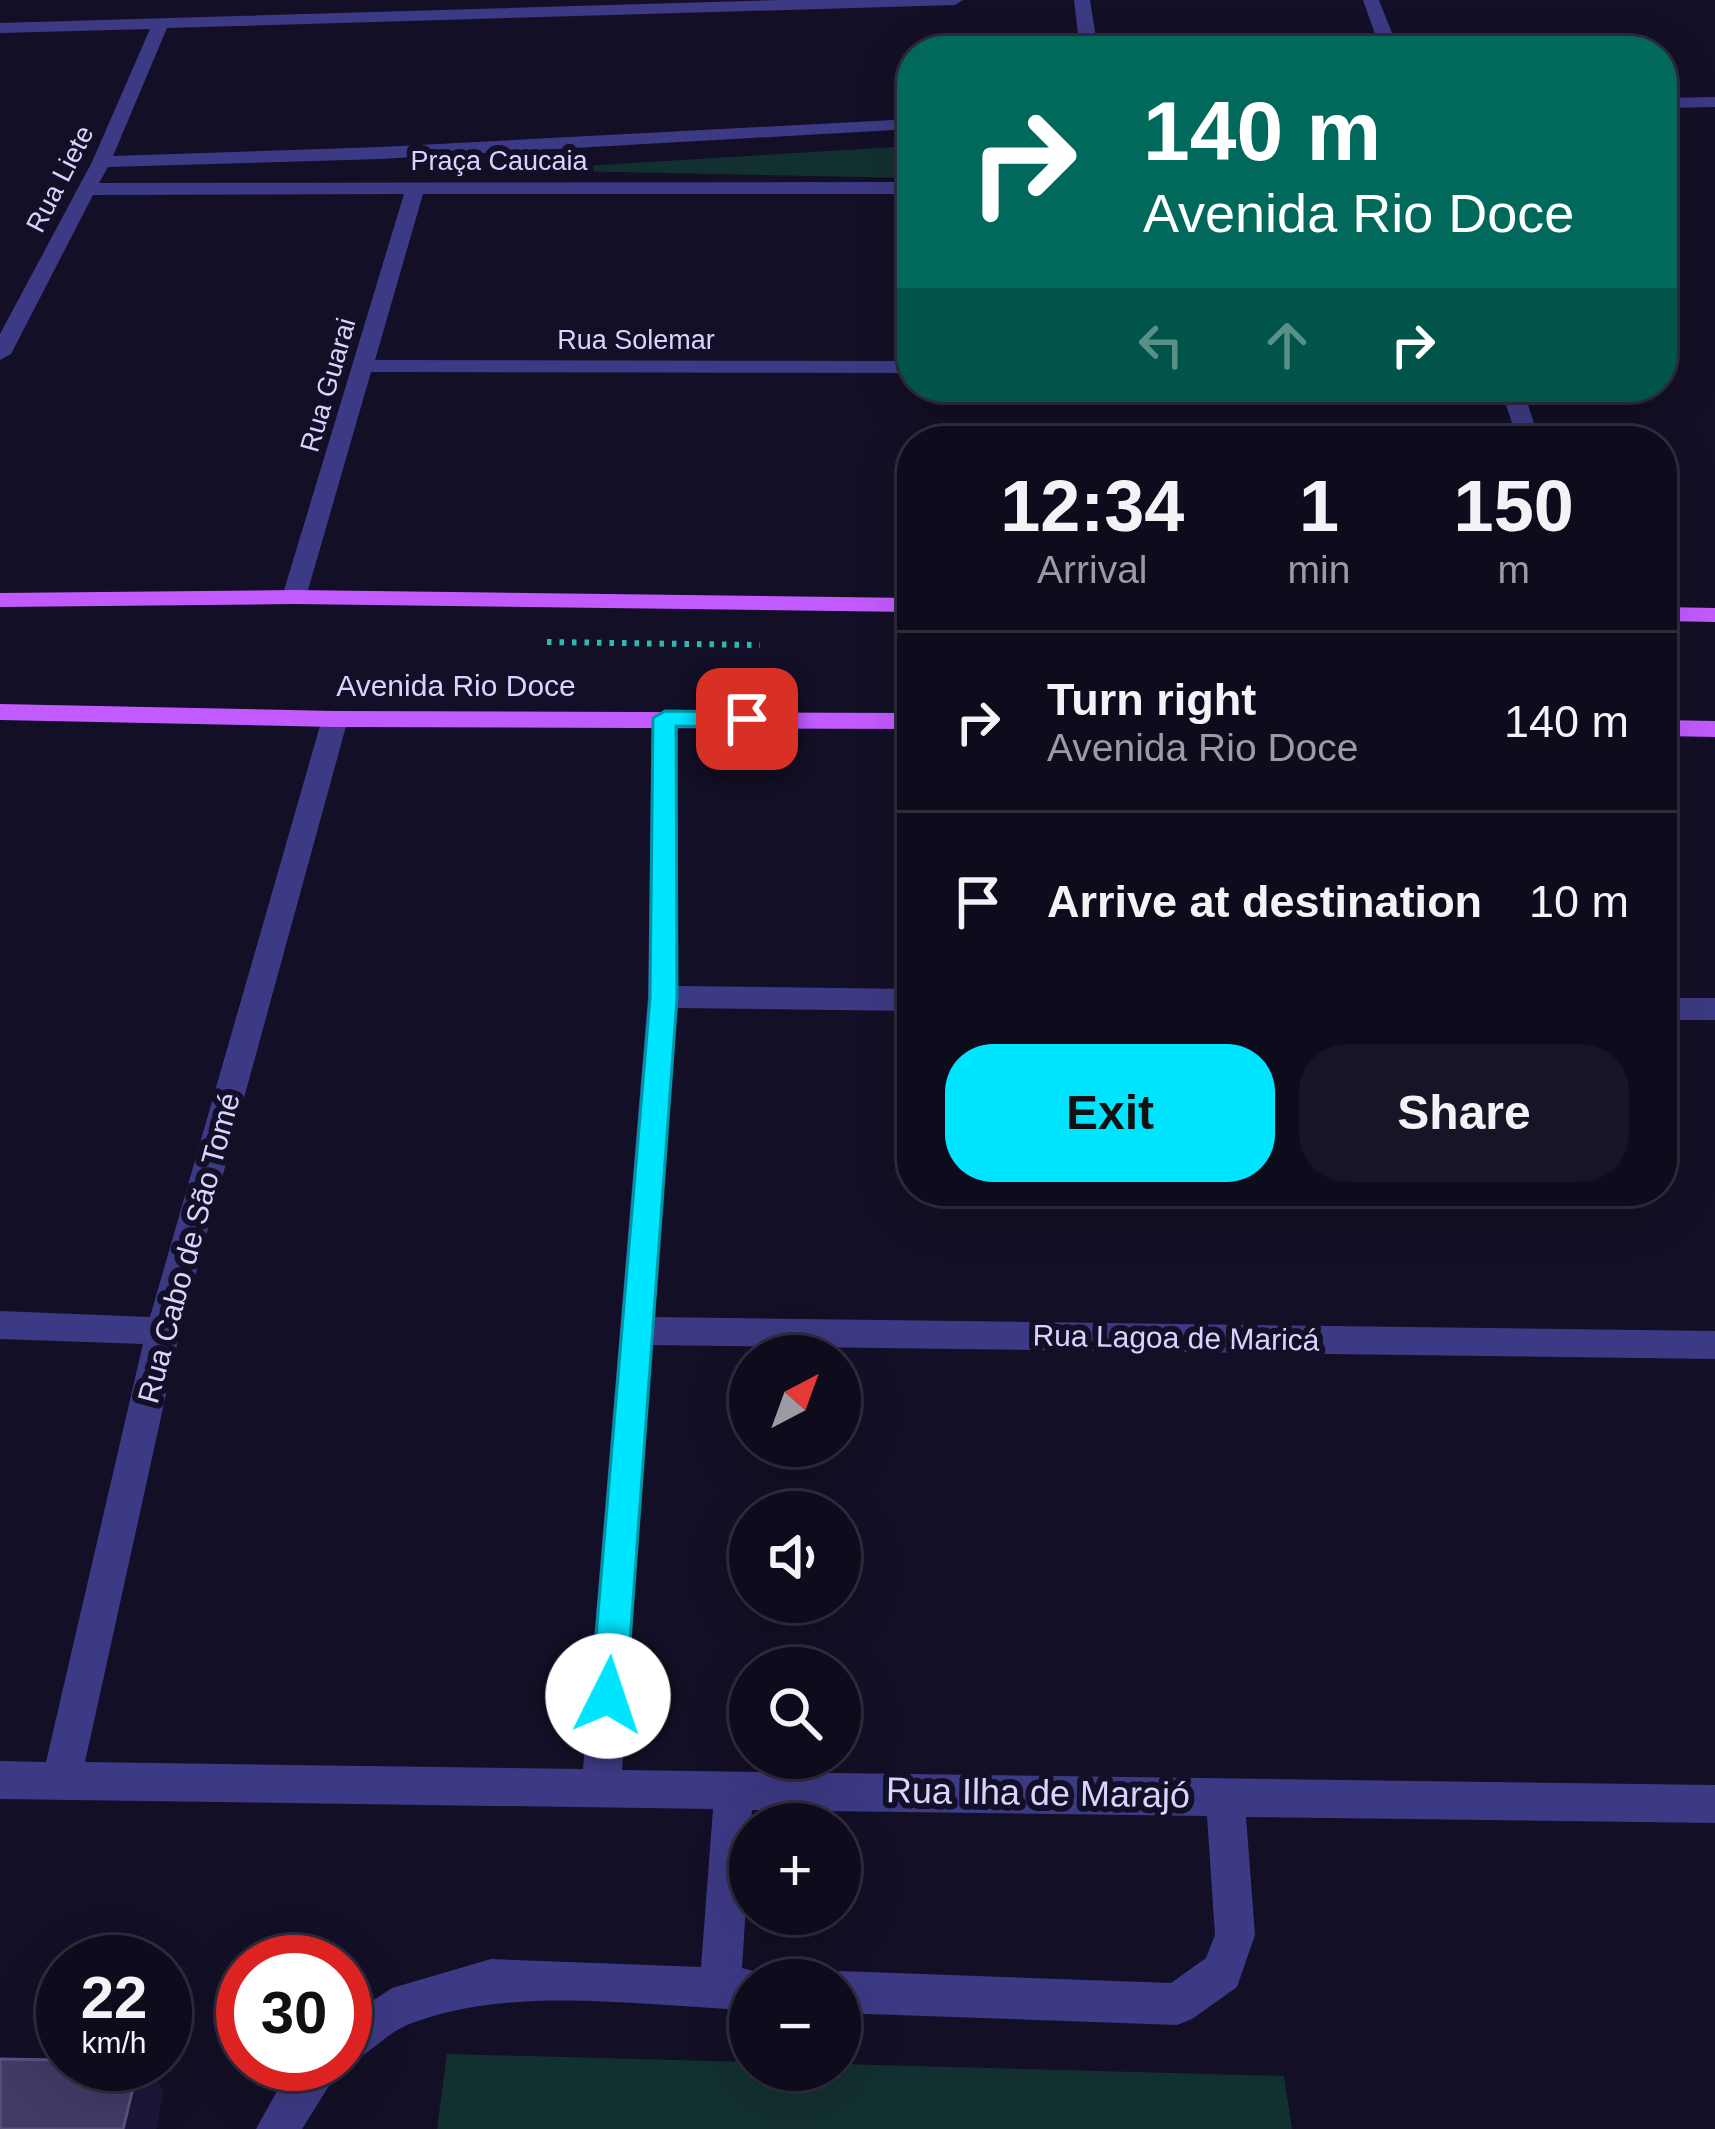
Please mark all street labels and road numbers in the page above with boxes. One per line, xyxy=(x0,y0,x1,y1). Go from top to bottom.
street label: Rua Liete xyxy=(20,121,100,237)
street label: Praça Caucaia xyxy=(410,146,589,176)
street label: Rua Guarai xyxy=(295,315,361,455)
street label: Rua Solemar xyxy=(557,325,715,355)
street label: Avenida Rio Doce xyxy=(336,669,576,702)
street label: Rua Cabo de São Tomé xyxy=(131,1089,246,1407)
street label: Rua Lagoa de Maricá xyxy=(1032,1318,1320,1357)
street label: Rua Ilha de Marajó xyxy=(886,1769,1190,1816)

